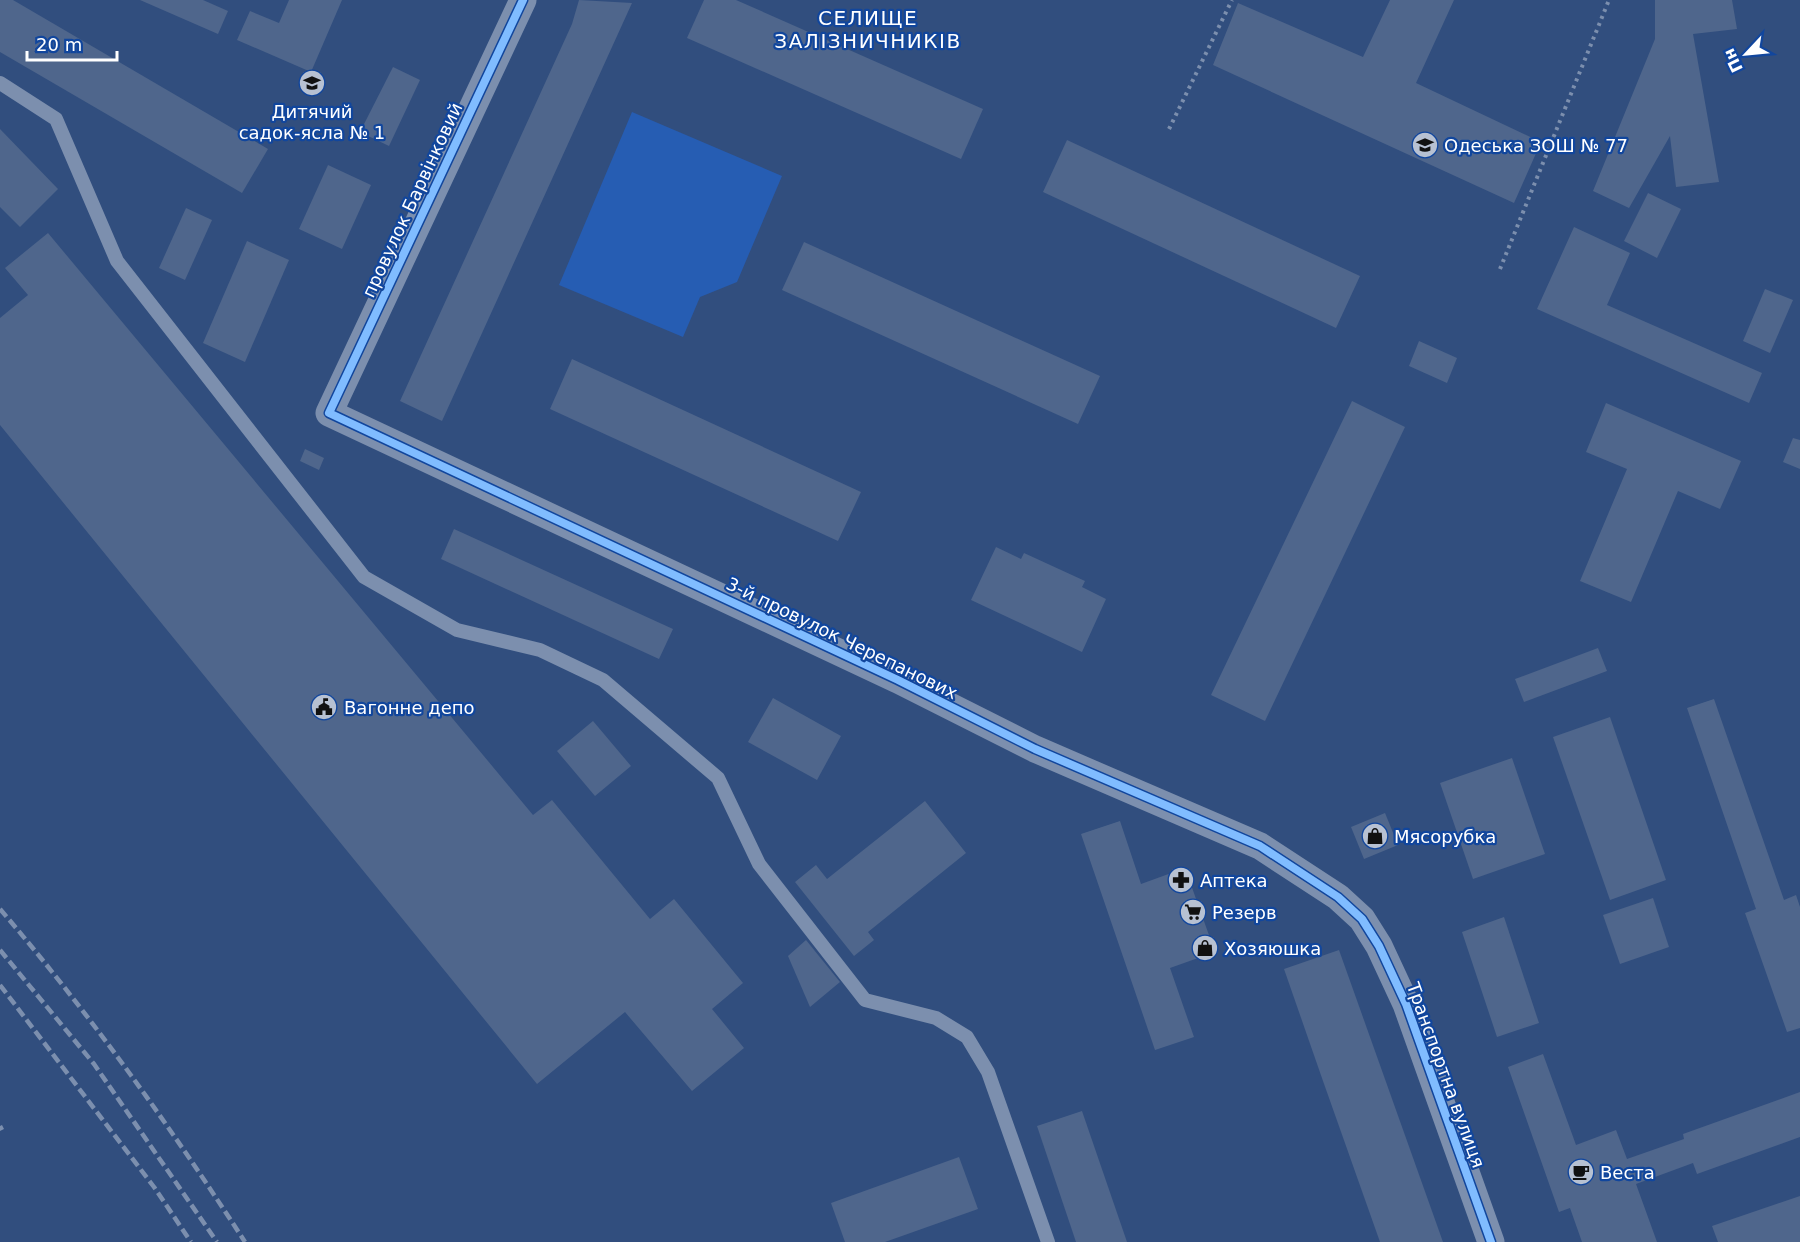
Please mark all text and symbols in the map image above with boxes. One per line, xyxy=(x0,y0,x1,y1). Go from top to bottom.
district label: СЕЛИЩЕ ЗАЛІЗНИЧНИКІВ xyxy=(774,6,962,53)
scale bar xyxy=(27,24,117,62)
north arrow xyxy=(1716,24,1776,84)
text: 20 m xyxy=(36,34,82,55)
text: Пн xyxy=(1719,45,1747,76)
school or university icon: Дитячий садок-ясла № 1 xyxy=(297,68,327,98)
street label: провулок Барвінковий xyxy=(358,99,466,301)
place label: Дитячий садок-ясла № 1 xyxy=(239,101,385,143)
school or university icon: Одеська ЗОШ № 77 xyxy=(1410,130,1440,160)
place label: Одеська ЗОШ № 77 xyxy=(1444,135,1628,156)
street label: 3-й провулок Черепанових xyxy=(723,573,961,703)
public building icon: Вагонне депо xyxy=(309,692,339,722)
place label: Вагонне депо xyxy=(344,697,474,718)
shop icon: Мясорубка xyxy=(1360,821,1390,851)
place label: Мясорубка xyxy=(1394,826,1496,847)
pharmacy icon: Аптека xyxy=(1166,865,1196,895)
place label: Аптека xyxy=(1200,870,1268,891)
supermarket icon: Резерв xyxy=(1178,897,1208,927)
place label: Резерв xyxy=(1212,902,1277,923)
shop icon: Хозяюшка xyxy=(1190,933,1220,963)
place label: Хозяюшка xyxy=(1224,938,1321,959)
street label: Транспортна вулиця xyxy=(1402,978,1489,1171)
cafe icon: Веста xyxy=(1566,1157,1596,1187)
place label: Веста xyxy=(1600,1162,1655,1183)

